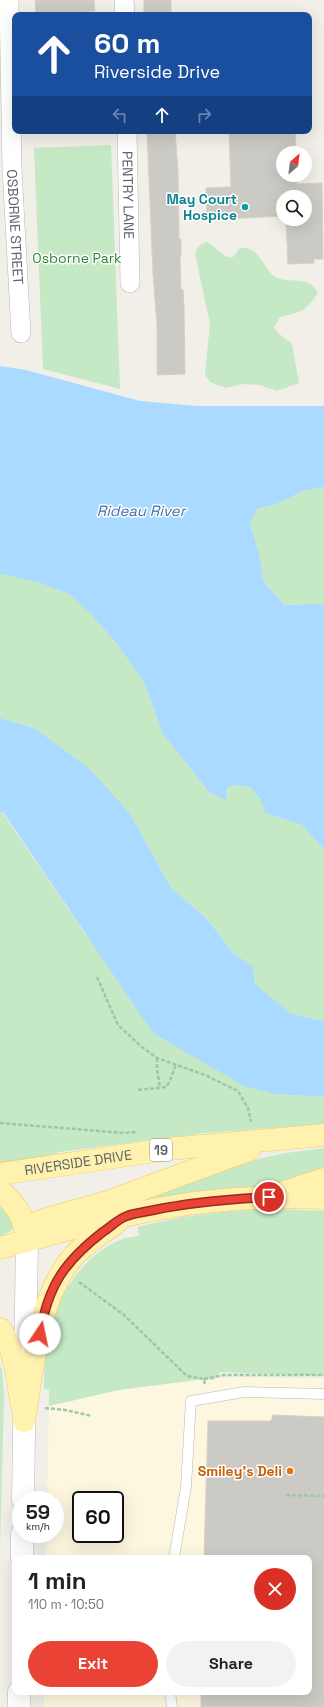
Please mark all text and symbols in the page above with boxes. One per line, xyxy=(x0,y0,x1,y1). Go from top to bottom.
text: 60 m xyxy=(94,25,160,61)
icon: ahead xyxy=(28,28,80,80)
text: Riverside Drive xyxy=(94,60,220,83)
icon: left xyxy=(109,104,131,126)
icon: ahead xyxy=(151,104,173,126)
icon: right xyxy=(193,104,215,126)
north arrow xyxy=(276,146,312,182)
map controls xyxy=(276,146,312,226)
street label: PENTRY LANE xyxy=(118,151,138,239)
street label: OSBORNE STREET xyxy=(3,169,27,285)
place label: May Court Hospice xyxy=(166,190,237,224)
button: search xyxy=(276,190,312,226)
marker: May Court Hospice xyxy=(240,202,250,212)
park label: Osborne Park xyxy=(32,249,122,267)
water label: Rideau River xyxy=(97,501,187,520)
road number: 19 xyxy=(150,1139,172,1161)
street label: RIVERSIDE DRIVE xyxy=(23,1145,133,1179)
pin xyxy=(252,1180,286,1214)
icon: arrive xyxy=(258,1186,280,1208)
position arrow xyxy=(19,1313,61,1355)
place label: Smiley's Deli xyxy=(198,1462,282,1480)
marker: Smiley's Deli xyxy=(285,1466,295,1476)
speed limit sign: 60 xyxy=(72,1491,124,1543)
text: 59 xyxy=(26,1499,50,1525)
text: km/h xyxy=(26,1520,50,1533)
text: 1 min xyxy=(28,1565,87,1596)
button: close xyxy=(254,1568,296,1610)
text: 110 m · 10:50 xyxy=(28,1596,104,1613)
button: Exit xyxy=(28,1641,158,1687)
button: Share xyxy=(166,1641,296,1687)

